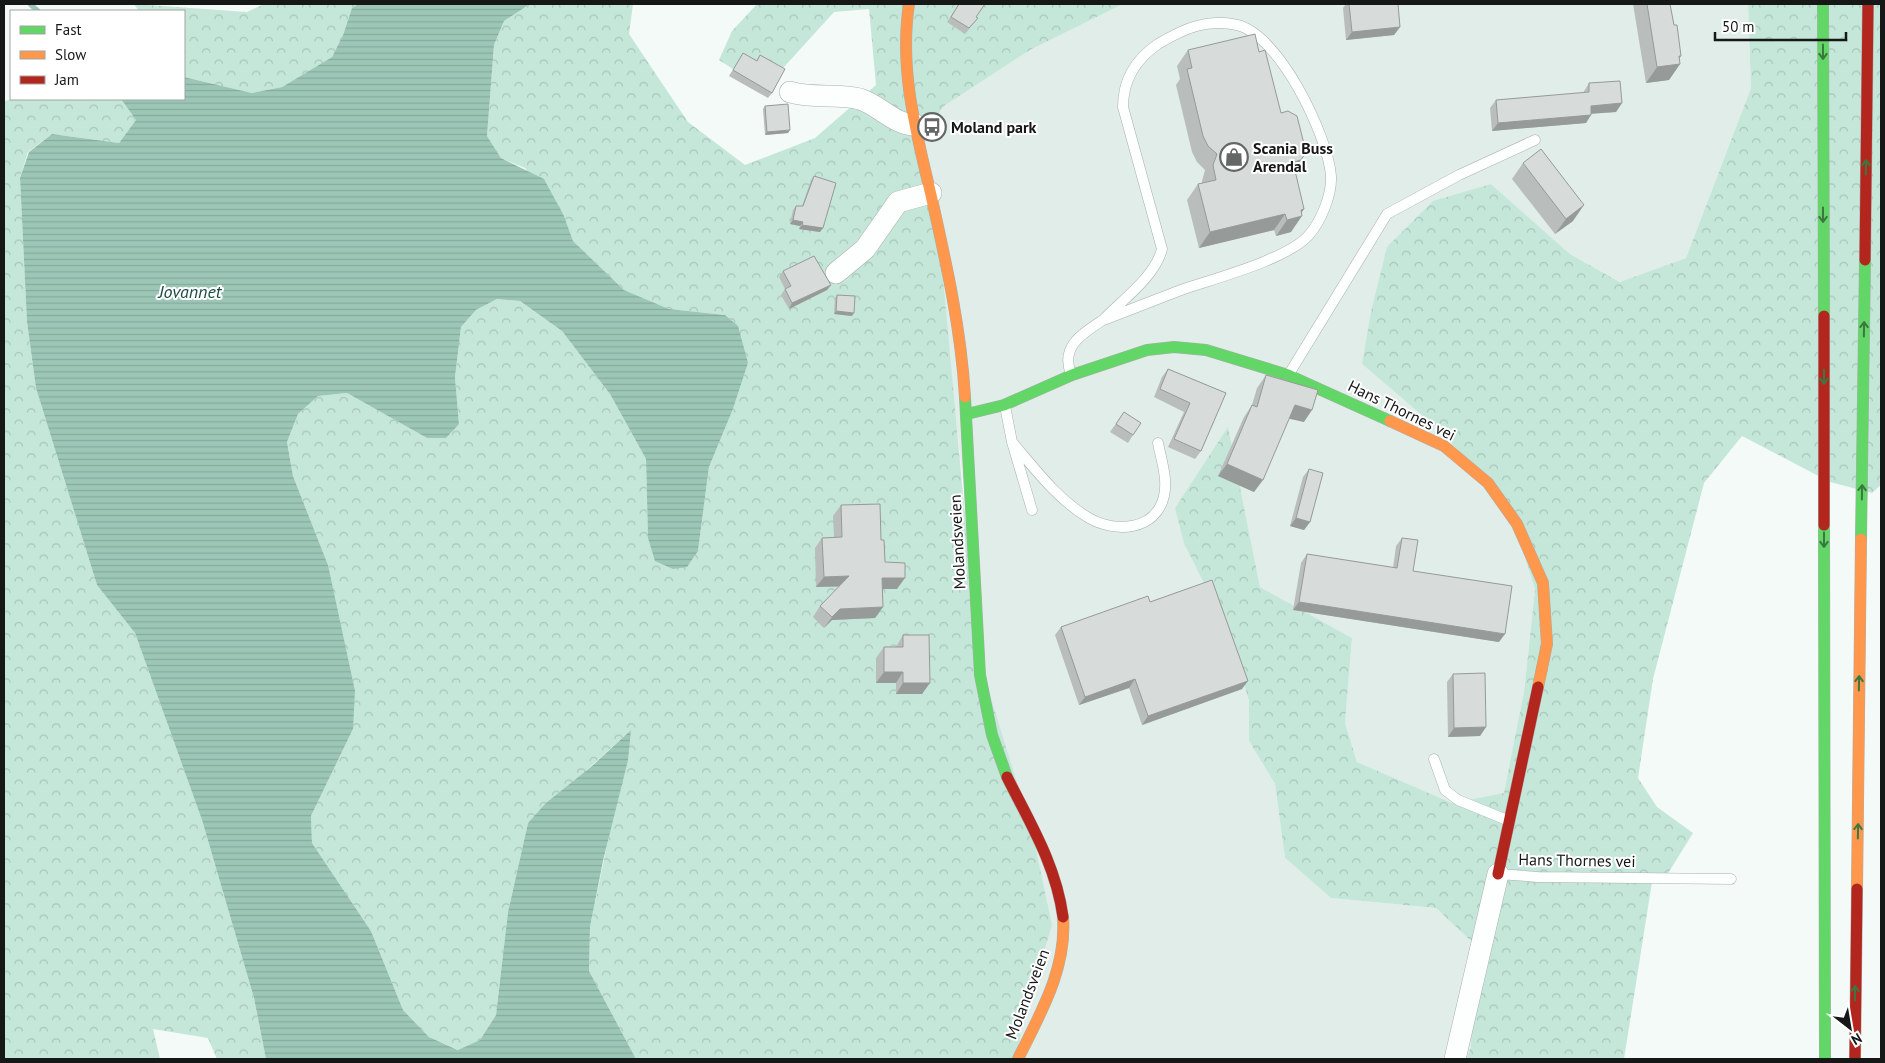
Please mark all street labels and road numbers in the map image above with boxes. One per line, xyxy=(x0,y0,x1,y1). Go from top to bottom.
street label: Hans Thornes vei xyxy=(1345,375,1459,445)
street label: Molandsveien xyxy=(945,494,969,590)
street label: Hans Thornes vei xyxy=(1518,849,1636,871)
street label: Molandsveien xyxy=(1001,946,1053,1042)

